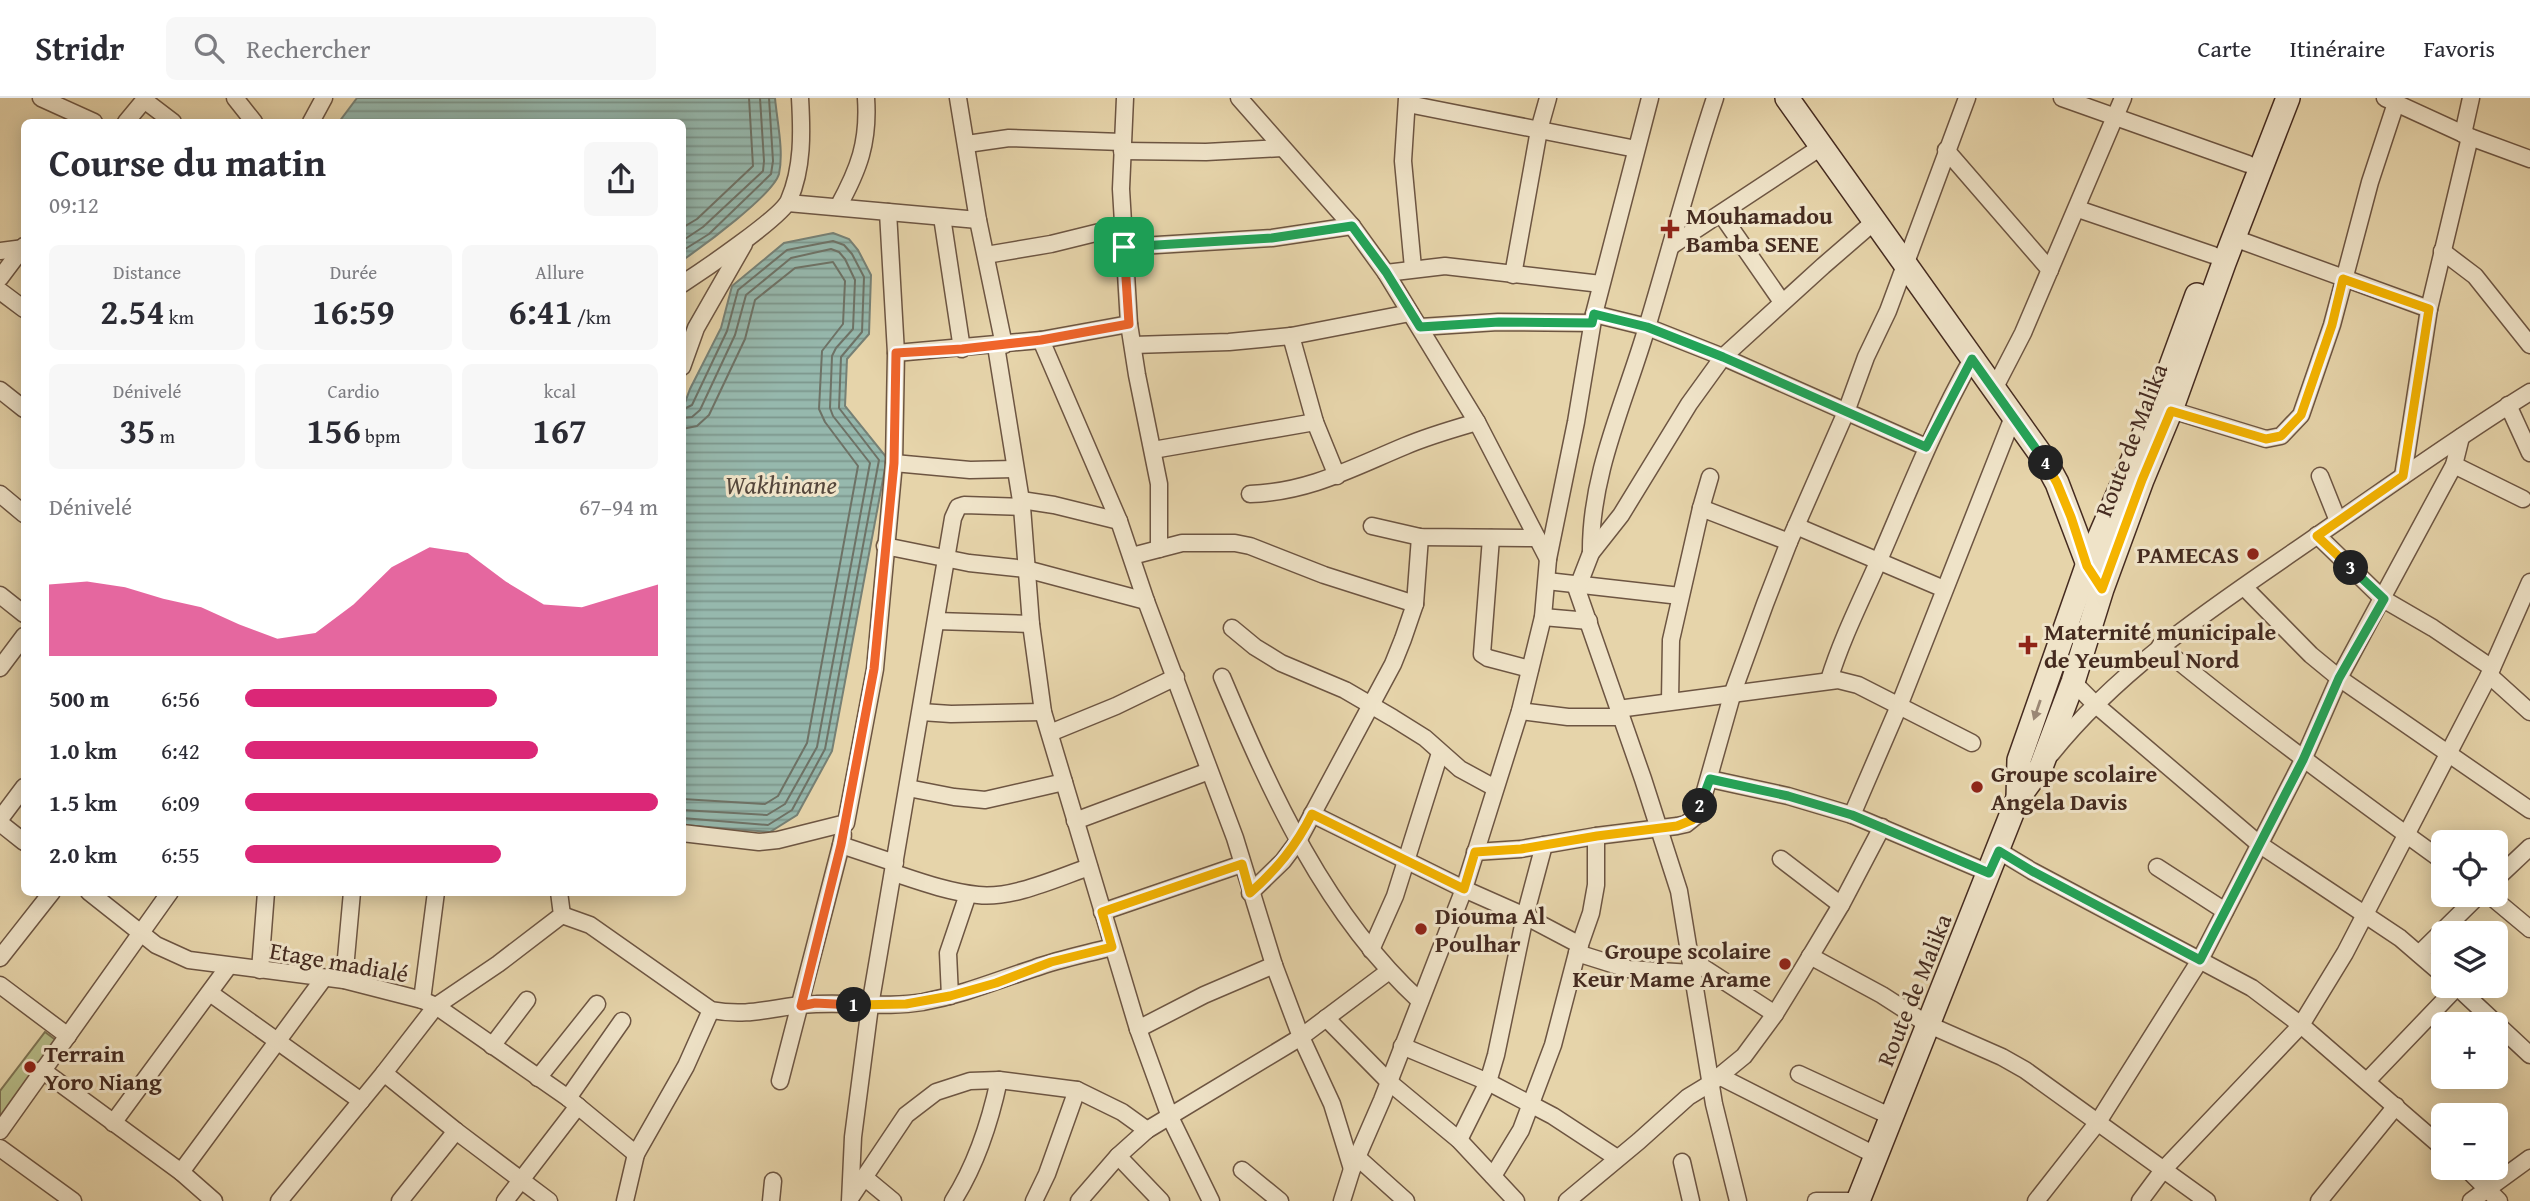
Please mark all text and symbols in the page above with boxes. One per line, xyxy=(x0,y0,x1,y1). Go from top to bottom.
search box xyxy=(166,17,656,80)
text: Stridr xyxy=(35,24,124,72)
icon: search xyxy=(190,29,228,67)
text: Rechercher xyxy=(246,29,370,68)
text: Carte xyxy=(2198,31,2252,66)
text: Itinéraire xyxy=(2290,31,2385,66)
text: Favoris xyxy=(2423,31,2495,66)
text: Course du matin xyxy=(49,134,326,190)
button: share xyxy=(584,142,658,216)
text: 09:12 xyxy=(49,188,99,221)
place label: Mouhamadou Bamba SENE xyxy=(1686,198,1833,261)
pin xyxy=(1094,217,1154,277)
marker: Mouhamadou Bamba SENE xyxy=(1660,219,1680,239)
icon: arrive xyxy=(1105,228,1143,266)
text: Distance xyxy=(113,258,181,286)
text: Durée xyxy=(330,258,377,286)
text: Allure xyxy=(535,258,584,286)
text: 2.54 xyxy=(100,286,165,337)
text: 16:59 xyxy=(312,286,395,337)
text: 6:41 xyxy=(509,286,573,337)
text: km xyxy=(165,303,194,331)
text: /km xyxy=(573,303,611,331)
street label: Route de Malika xyxy=(2086,358,2177,522)
text: Dénivelé xyxy=(113,377,181,405)
text: Cardio xyxy=(327,377,380,405)
text: kcal xyxy=(544,377,576,405)
text: 35 xyxy=(119,405,155,456)
text: 156 xyxy=(306,405,361,456)
text: 167 xyxy=(533,405,587,456)
text: m xyxy=(155,422,175,450)
text: bpm xyxy=(361,422,401,450)
pin: 4 xyxy=(2028,446,2064,480)
text: 4 xyxy=(2041,448,2050,476)
water label: Wakhinane xyxy=(725,465,837,504)
text: Dénivelé xyxy=(49,490,132,523)
text: 67–94 m xyxy=(579,490,658,523)
place label: PAMECAS xyxy=(2137,537,2239,572)
marker: PAMECAS xyxy=(2245,546,2261,562)
pin: 3 xyxy=(2334,550,2368,586)
text: 3 xyxy=(2346,553,2355,581)
place label: Maternité municipale de Yeumbeul Nord xyxy=(2044,614,2276,677)
marker: Maternité municipale de Yeumbeul Nord xyxy=(2018,635,2038,655)
text: 500 m xyxy=(49,682,110,715)
text: 6:56 xyxy=(161,682,200,715)
one-way arrow xyxy=(2031,699,2042,720)
text: 1.0 km xyxy=(49,734,117,767)
text: 6:42 xyxy=(161,734,200,767)
place label: Groupe scolaire Angela Davis xyxy=(1991,756,2158,819)
marker: Groupe scolaire Angela Davis xyxy=(1969,779,1985,795)
text: 1.5 km xyxy=(49,786,117,819)
text: 6:09 xyxy=(161,786,200,819)
pin: 2 xyxy=(1682,788,1718,824)
text: 2 xyxy=(1695,791,1704,819)
map controls xyxy=(2431,830,2508,1180)
button: locate xyxy=(2431,830,2508,907)
text: 2.0 km xyxy=(49,838,117,871)
text: 6:55 xyxy=(161,838,200,871)
place label: Diouma Al Poulhar xyxy=(1435,898,1546,961)
street label: Route de Malika xyxy=(1868,908,1961,1071)
marker: Diouma Al Poulhar xyxy=(1413,921,1429,937)
button: layers xyxy=(2431,921,2508,998)
street label: Etage madialé xyxy=(267,933,411,991)
place label: Groupe scolaire Keur Mame Arame xyxy=(1573,933,1771,996)
marker: Groupe scolaire Keur Mame Arame xyxy=(1777,956,1793,972)
pin: 1 xyxy=(836,988,872,1023)
text: 1 xyxy=(849,990,858,1018)
button: + xyxy=(2431,1012,2508,1089)
place label: Terrain Yoro Niang xyxy=(44,1036,162,1099)
marker: Terrain Yoro Niang xyxy=(22,1059,38,1075)
button: − xyxy=(2431,1103,2508,1180)

